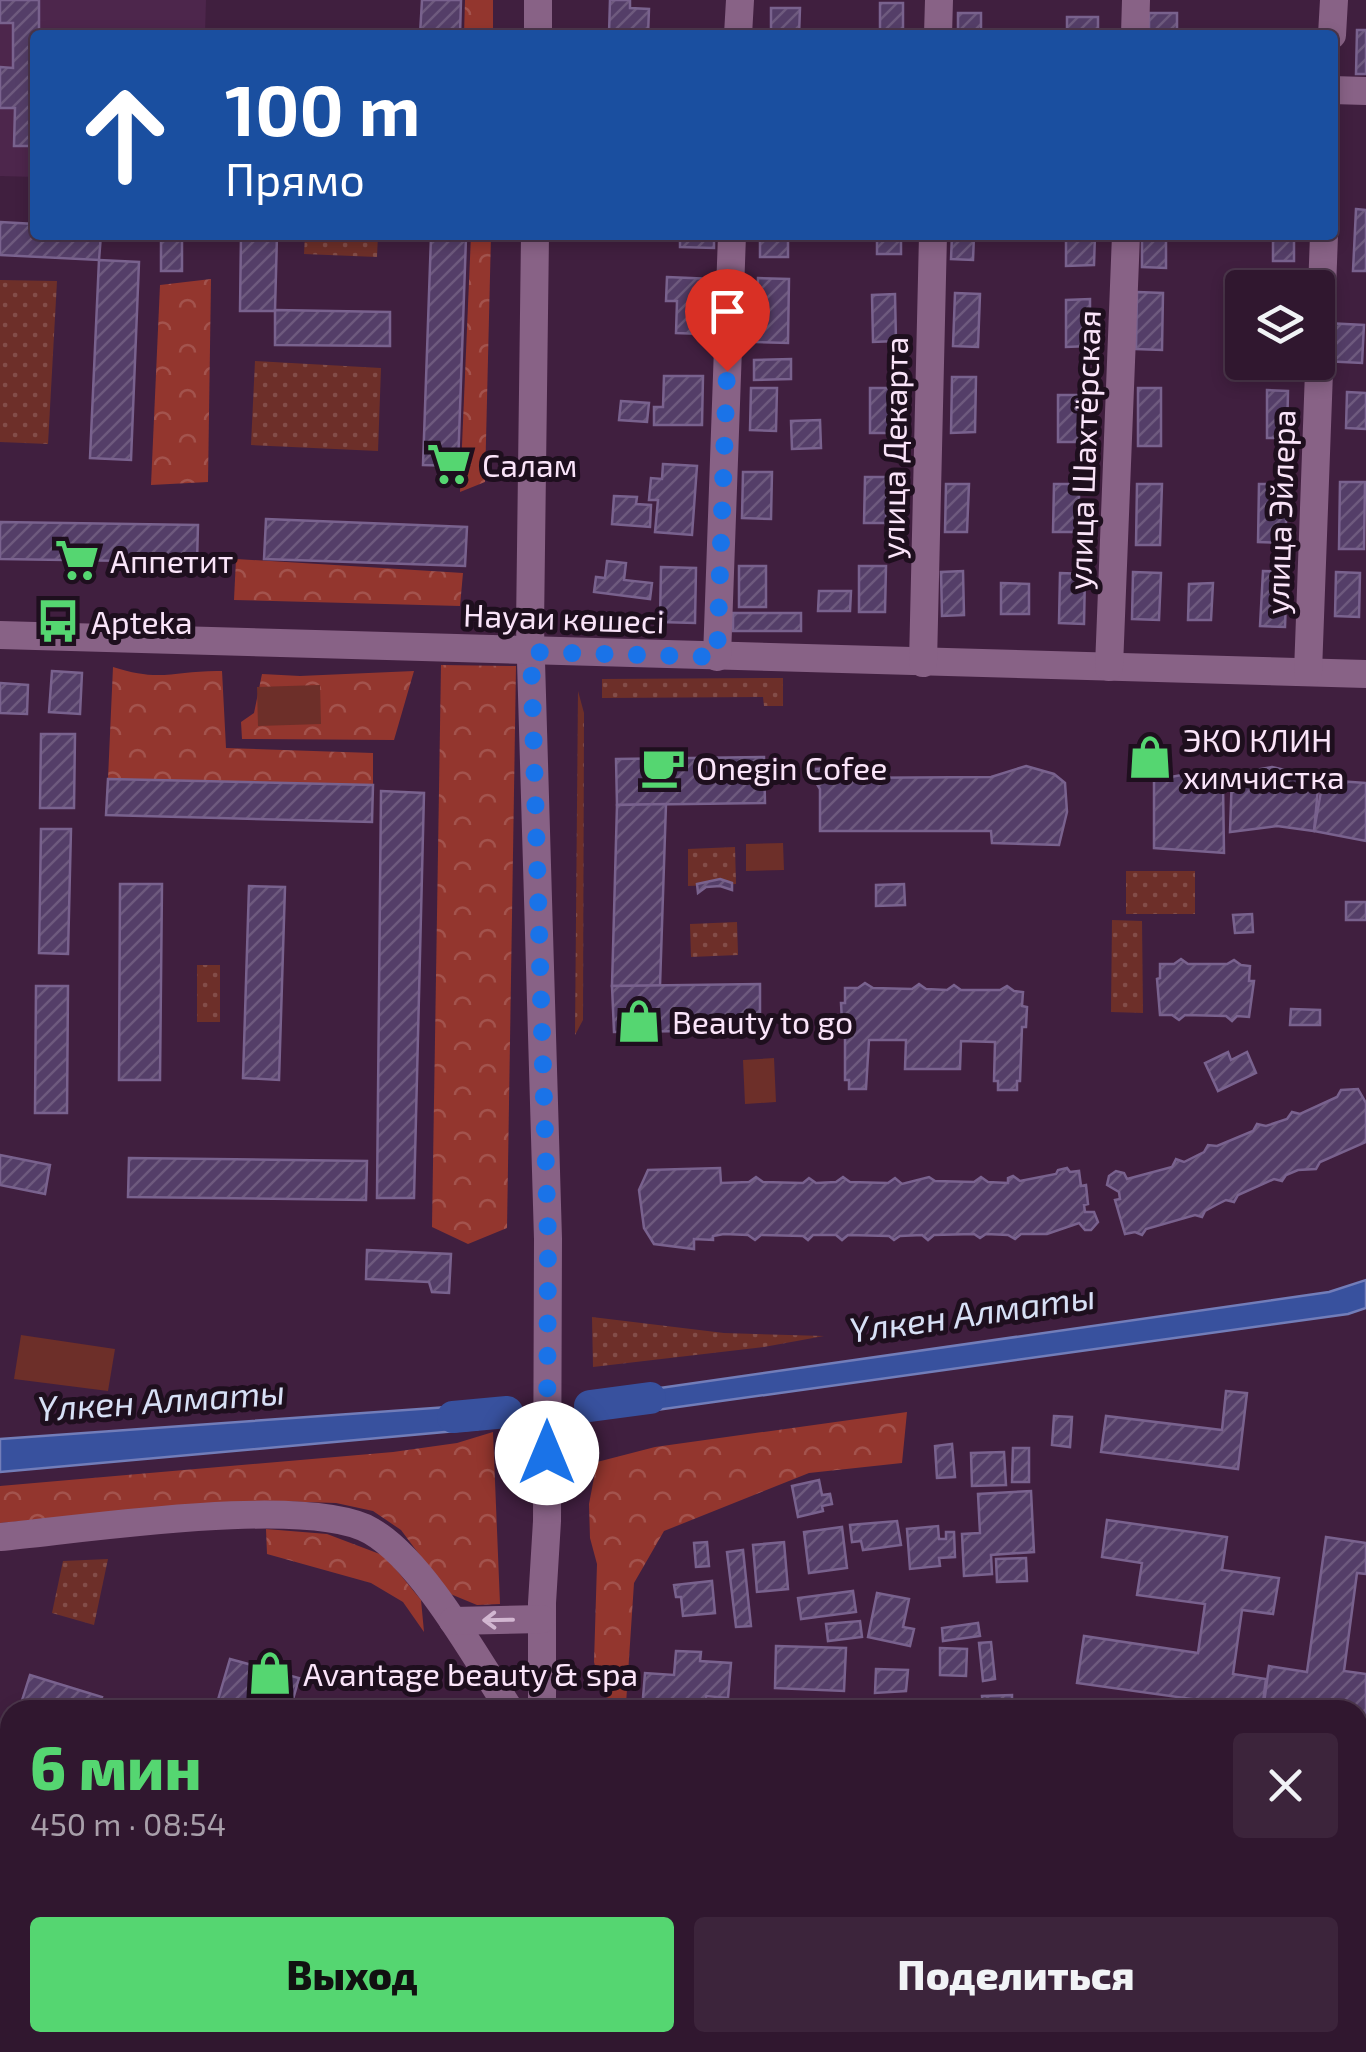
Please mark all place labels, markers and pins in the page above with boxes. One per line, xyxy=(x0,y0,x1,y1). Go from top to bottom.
pin xyxy=(685,269,770,372)
supermarket icon: Салам xyxy=(425,440,473,488)
place label: Салам xyxy=(482,445,578,483)
supermarket icon: Аппетит xyxy=(53,536,101,584)
place label: Аппетит xyxy=(110,541,234,579)
bus stop icon: Apteka xyxy=(34,597,82,645)
place label: Apteka xyxy=(91,602,193,640)
place label: ЭКО КЛИН химчистка xyxy=(1183,720,1345,795)
shop icon: ЭКО КЛИН химчистка xyxy=(1126,733,1174,781)
cafe icon: Onegin Cofee xyxy=(639,743,687,791)
place label: Onegin Cofee xyxy=(696,748,887,786)
shop icon: Beauty to go xyxy=(615,997,663,1045)
place label: Beauty to go xyxy=(672,1002,853,1040)
shop icon: Avantage beauty & spa xyxy=(246,1649,294,1697)
place label: Avantage beauty & spa xyxy=(303,1654,638,1692)

